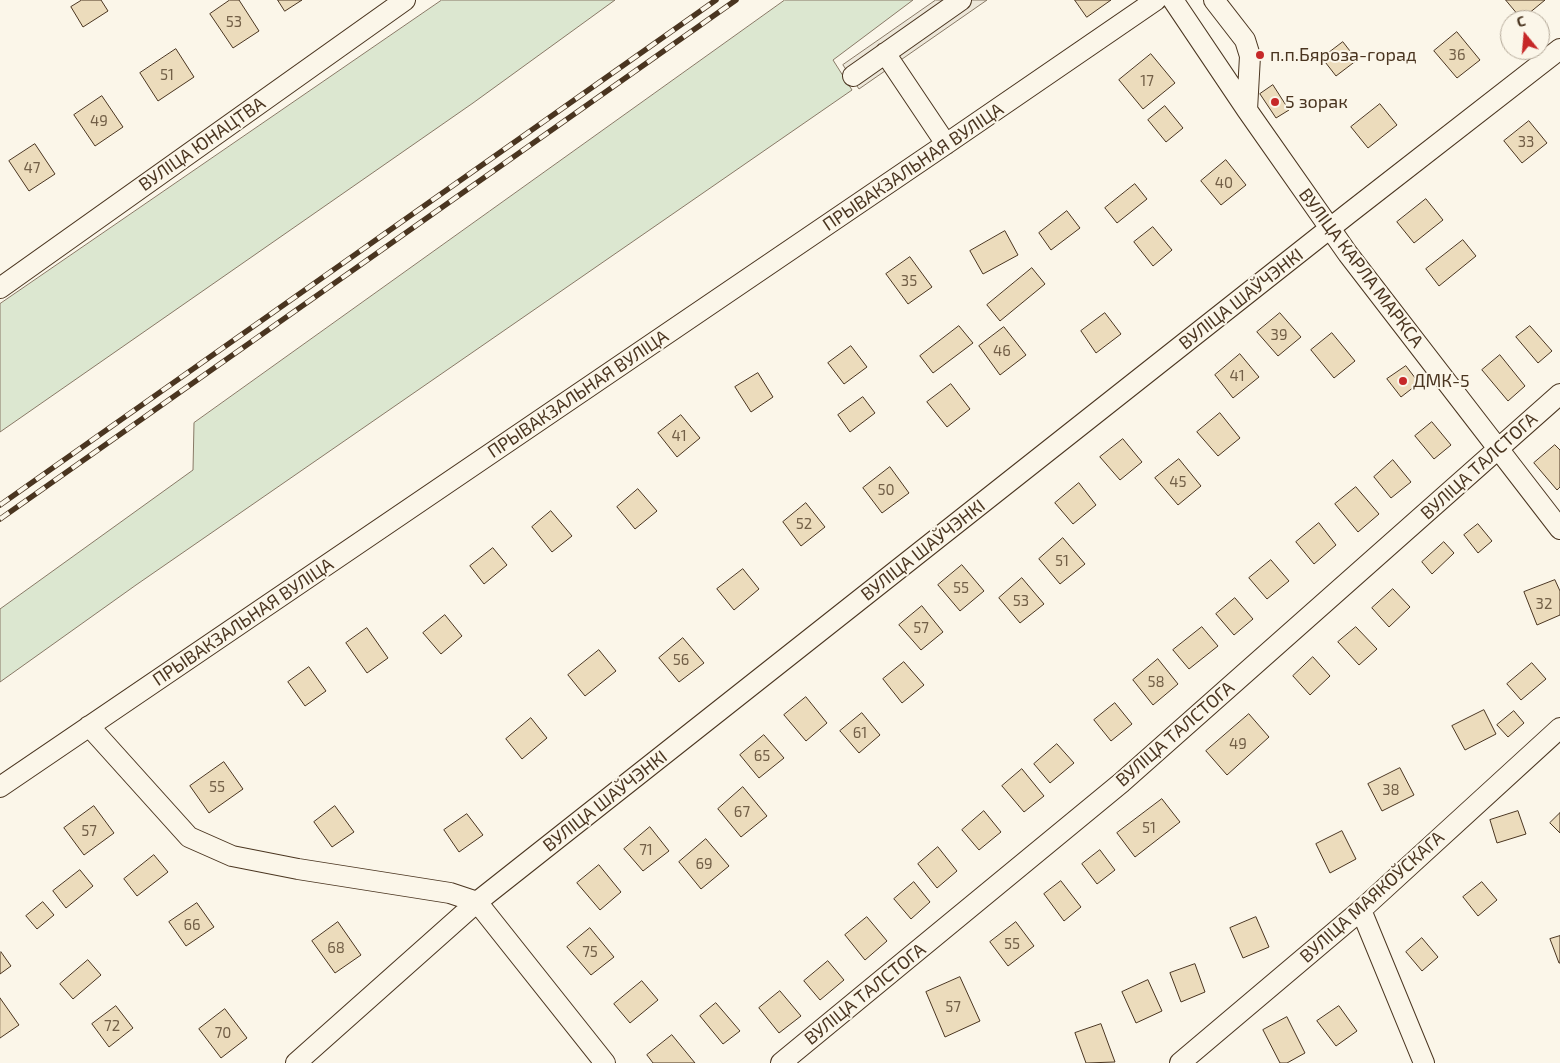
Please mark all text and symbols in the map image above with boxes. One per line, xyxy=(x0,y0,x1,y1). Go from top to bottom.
north arrow xyxy=(1500,10,1550,60)
text: С xyxy=(1514,12,1527,30)
house number: 53 xyxy=(226,13,242,31)
place label: п.п.Бяроза-горад xyxy=(1270,44,1417,66)
house number: 36 xyxy=(1449,46,1465,64)
marker: п.п.Бяроза-горад xyxy=(1254,49,1266,61)
house number: 51 xyxy=(160,66,174,84)
house number: 17 xyxy=(1140,72,1154,90)
place label: 5 зорак xyxy=(1285,91,1348,113)
street label: ВУЛІЦА ЮНАЦТВА xyxy=(135,92,269,196)
marker: 5 зорак xyxy=(1269,96,1281,108)
street label: ПРЫВАКЗАЛЬНАЯ ВУЛІЦА xyxy=(819,98,1007,236)
house number: 49 xyxy=(90,112,108,130)
house number: 33 xyxy=(1518,133,1534,151)
house number: 47 xyxy=(24,159,40,177)
house number: 40 xyxy=(1215,174,1233,192)
street label: ВУЛІЦА КАРЛА МАРКСА xyxy=(1294,184,1428,352)
street label: ВУЛІЦА ШАЎЧЭНКІ xyxy=(1175,244,1307,354)
house number: 35 xyxy=(901,272,917,290)
street label: ПРЫВАКЗАЛЬНАЯ ВУЛІЦА xyxy=(484,325,672,463)
house number: 39 xyxy=(1271,326,1287,344)
house number: 46 xyxy=(993,342,1011,360)
house number: 41 xyxy=(1229,367,1245,385)
place label: ДМК-5 xyxy=(1413,370,1470,392)
marker: ДМК-5 xyxy=(1397,375,1409,387)
street label: ВУЛІЦА ТАЛСТОГА xyxy=(1416,408,1542,524)
house number: 41 xyxy=(671,427,687,445)
house number: 45 xyxy=(1169,473,1187,491)
house number: 50 xyxy=(877,481,895,499)
street label: ВУЛІЦА ШАЎЧЭНКІ xyxy=(857,495,989,605)
house number: 52 xyxy=(796,515,812,533)
house number: 51 xyxy=(1055,552,1069,570)
street label: ПРЫВАКЗАЛЬНАЯ ВУЛІЦА xyxy=(149,553,337,691)
house number: 55 xyxy=(953,579,969,597)
house number: 53 xyxy=(1013,592,1029,610)
house number: 32 xyxy=(1536,595,1552,613)
house number: 57 xyxy=(913,619,929,637)
house number: 56 xyxy=(673,651,689,669)
house number: 58 xyxy=(1147,673,1165,691)
street label: ВУЛІЦА ТАЛСТОГА xyxy=(1111,677,1239,791)
house number: 61 xyxy=(853,724,867,742)
house number: 49 xyxy=(1229,735,1247,753)
street label: ВУЛІЦА ШАЎЧЭНКІ xyxy=(539,746,671,856)
house number: 65 xyxy=(754,747,770,765)
house number: 55 xyxy=(209,778,225,796)
house number: 38 xyxy=(1382,781,1400,799)
house number: 67 xyxy=(734,803,750,821)
house number: 51 xyxy=(1142,819,1156,837)
house number: 57 xyxy=(81,822,97,840)
street label: ВУЛІЦА МАЯКОЎСКАГА xyxy=(1295,827,1449,967)
house number: 71 xyxy=(639,841,653,859)
house number: 69 xyxy=(695,855,713,873)
house number: 66 xyxy=(183,916,201,934)
house number: 55 xyxy=(1004,935,1020,953)
house number: 68 xyxy=(327,939,345,957)
street label: ВУЛІЦА ТАЛСТОГА xyxy=(800,939,930,1049)
house number: 75 xyxy=(582,943,598,961)
house number: 57 xyxy=(945,998,961,1016)
house number: 72 xyxy=(104,1017,120,1035)
house number: 70 xyxy=(215,1024,231,1042)

